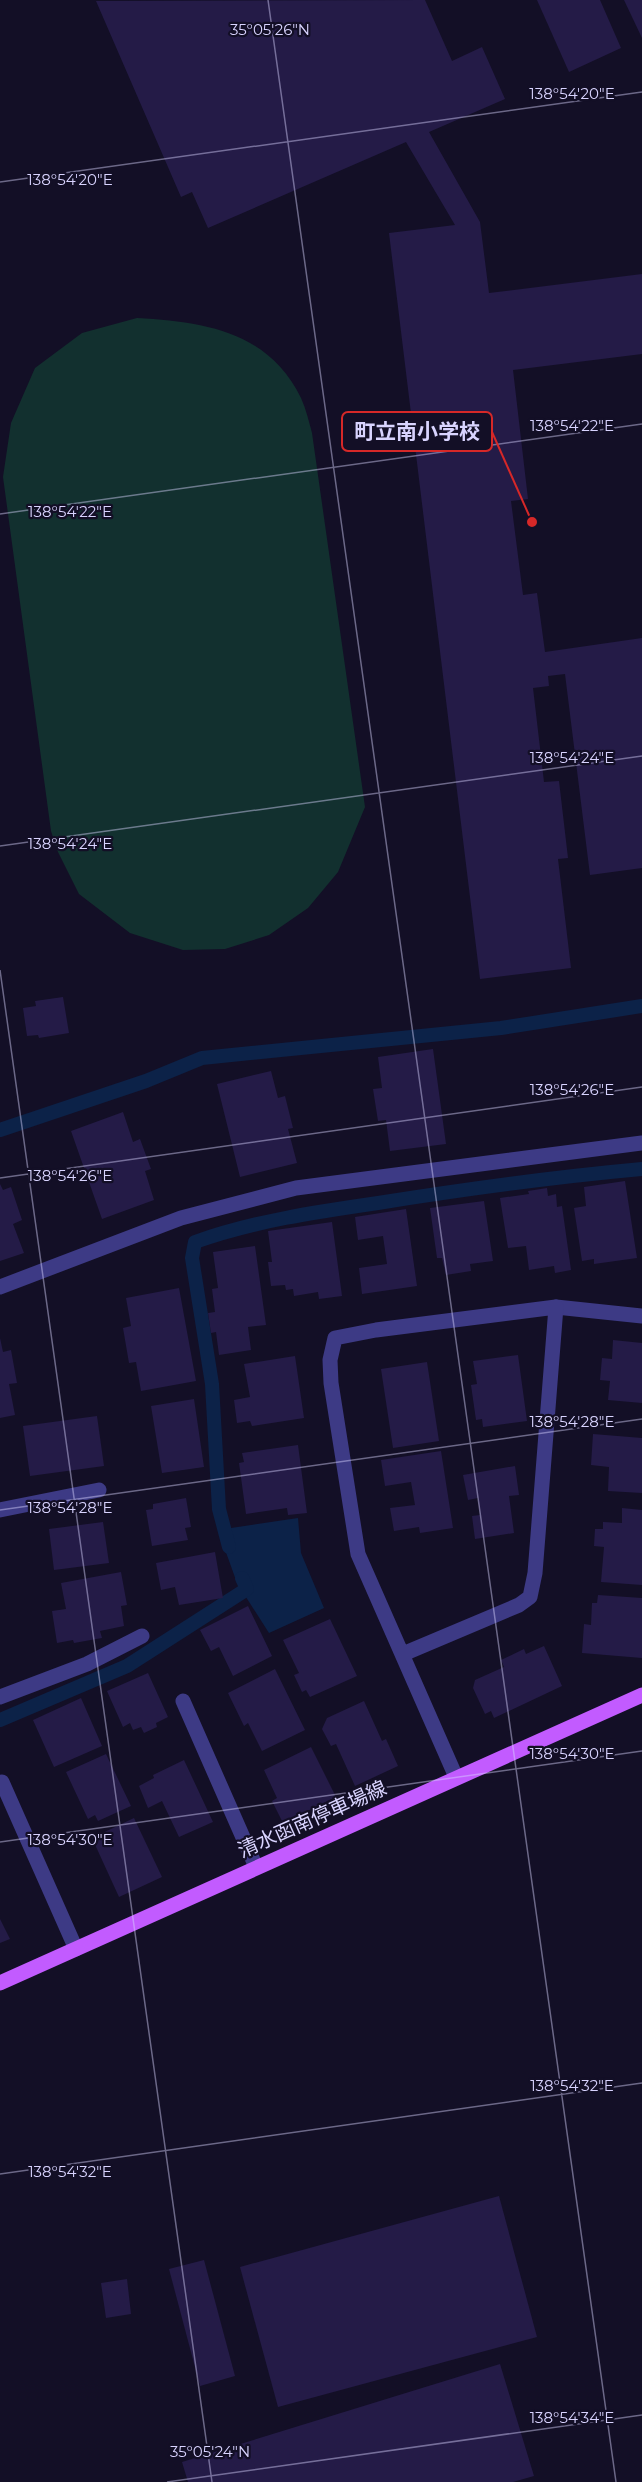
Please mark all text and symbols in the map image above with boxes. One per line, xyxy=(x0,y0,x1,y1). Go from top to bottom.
text: 35°05'26"N xyxy=(230,20,310,39)
text: 138°54'20"E xyxy=(529,84,615,103)
text: 138°54'20"E xyxy=(27,170,113,189)
callout: 町立南小学校 xyxy=(342,412,492,451)
text: 138°54'22"E xyxy=(530,416,614,435)
text: 町立南小学校 xyxy=(354,419,480,444)
text: 138°54'22"E xyxy=(28,502,112,521)
text: 138°54'24"E xyxy=(530,748,614,767)
text: 138°54'24"E xyxy=(28,834,112,853)
text: 138°54'26"E xyxy=(530,1080,614,1099)
text: 138°54'26"E xyxy=(28,1166,112,1185)
text: 138°54'28"E xyxy=(530,1412,614,1431)
text: 138°54'28"E xyxy=(28,1498,112,1517)
text: 138°54'30"E xyxy=(529,1744,615,1763)
street label: 清水函南停車場線 xyxy=(234,1775,390,1863)
text: 138°54'30"E xyxy=(27,1830,113,1849)
text: 138°54'32"E xyxy=(530,2076,614,2095)
text: 138°54'32"E xyxy=(28,2162,112,2181)
text: 138°54'34"E xyxy=(530,2408,614,2427)
text: 35°05'24"N xyxy=(170,2442,250,2461)

